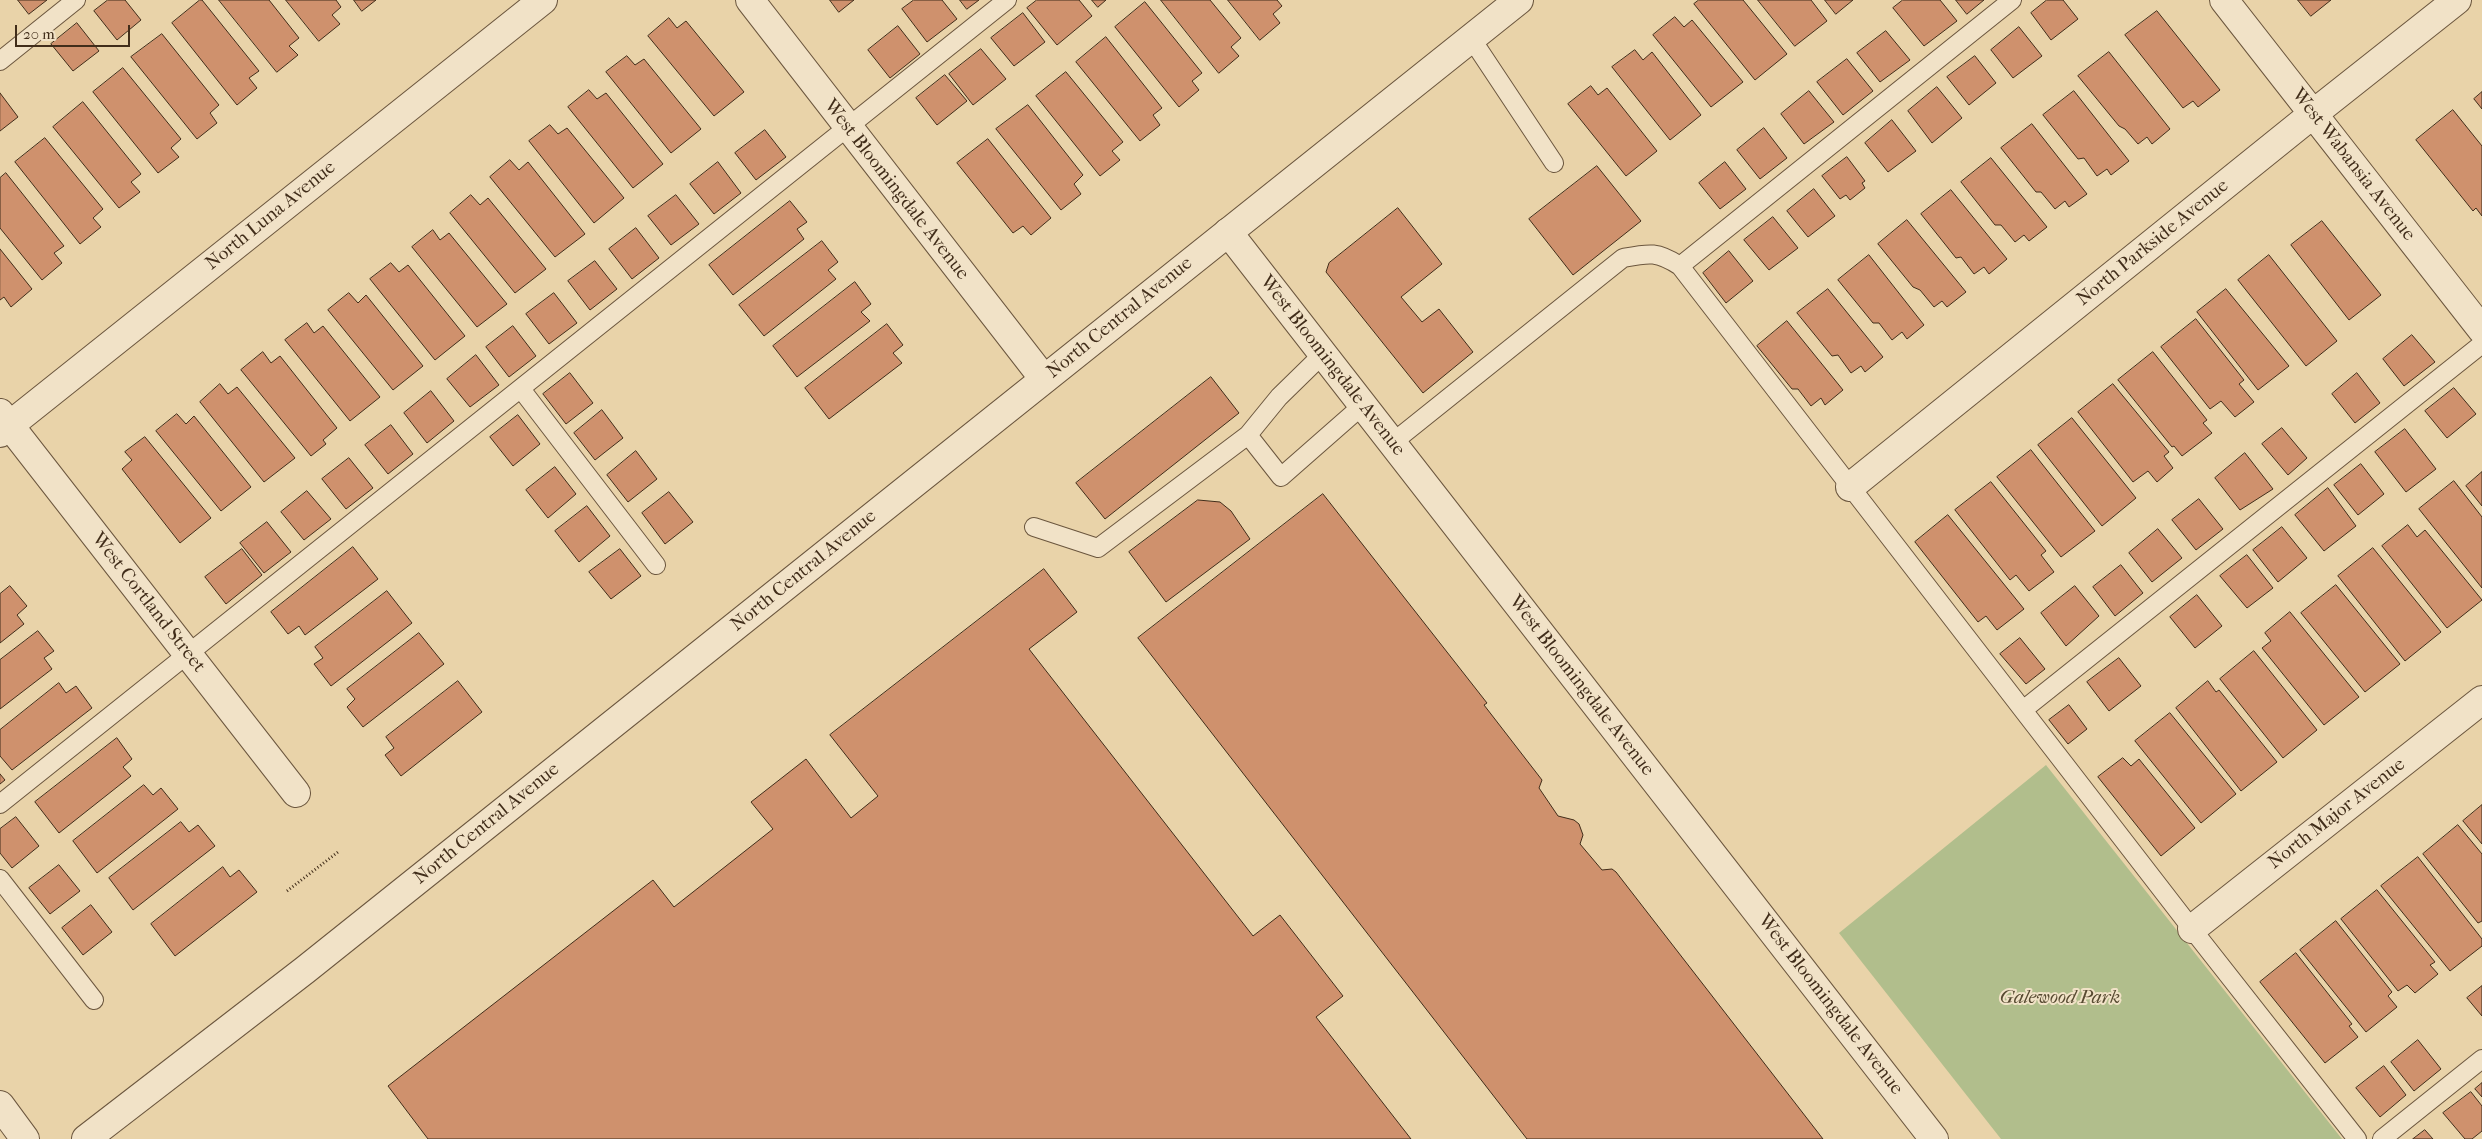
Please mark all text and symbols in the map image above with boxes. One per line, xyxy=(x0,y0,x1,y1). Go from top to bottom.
scale bar xyxy=(18,15,132,47)
text: 20 m xyxy=(23,25,55,43)
street label: West Wabansia Avenue xyxy=(2286,84,2420,246)
street label: West Bloomingdale Avenue xyxy=(818,95,974,285)
street label: North Luna Avenue xyxy=(201,157,341,275)
street label: North Parkside Avenue xyxy=(2073,175,2233,311)
street label: North Central Avenue xyxy=(1043,252,1197,384)
street label: West Bloomingdale Avenue xyxy=(1254,271,1410,461)
street label: North Central Avenue xyxy=(727,505,881,637)
street label: West Cortland Street xyxy=(86,528,210,678)
street label: West Bloomingdale Avenue xyxy=(1503,591,1659,781)
street label: North Major Avenue xyxy=(2264,754,2410,874)
street label: North Central Avenue xyxy=(410,758,564,890)
street label: West Bloomingdale Avenue xyxy=(1752,910,1908,1100)
park label: Galewood Park xyxy=(2000,987,2120,1009)

